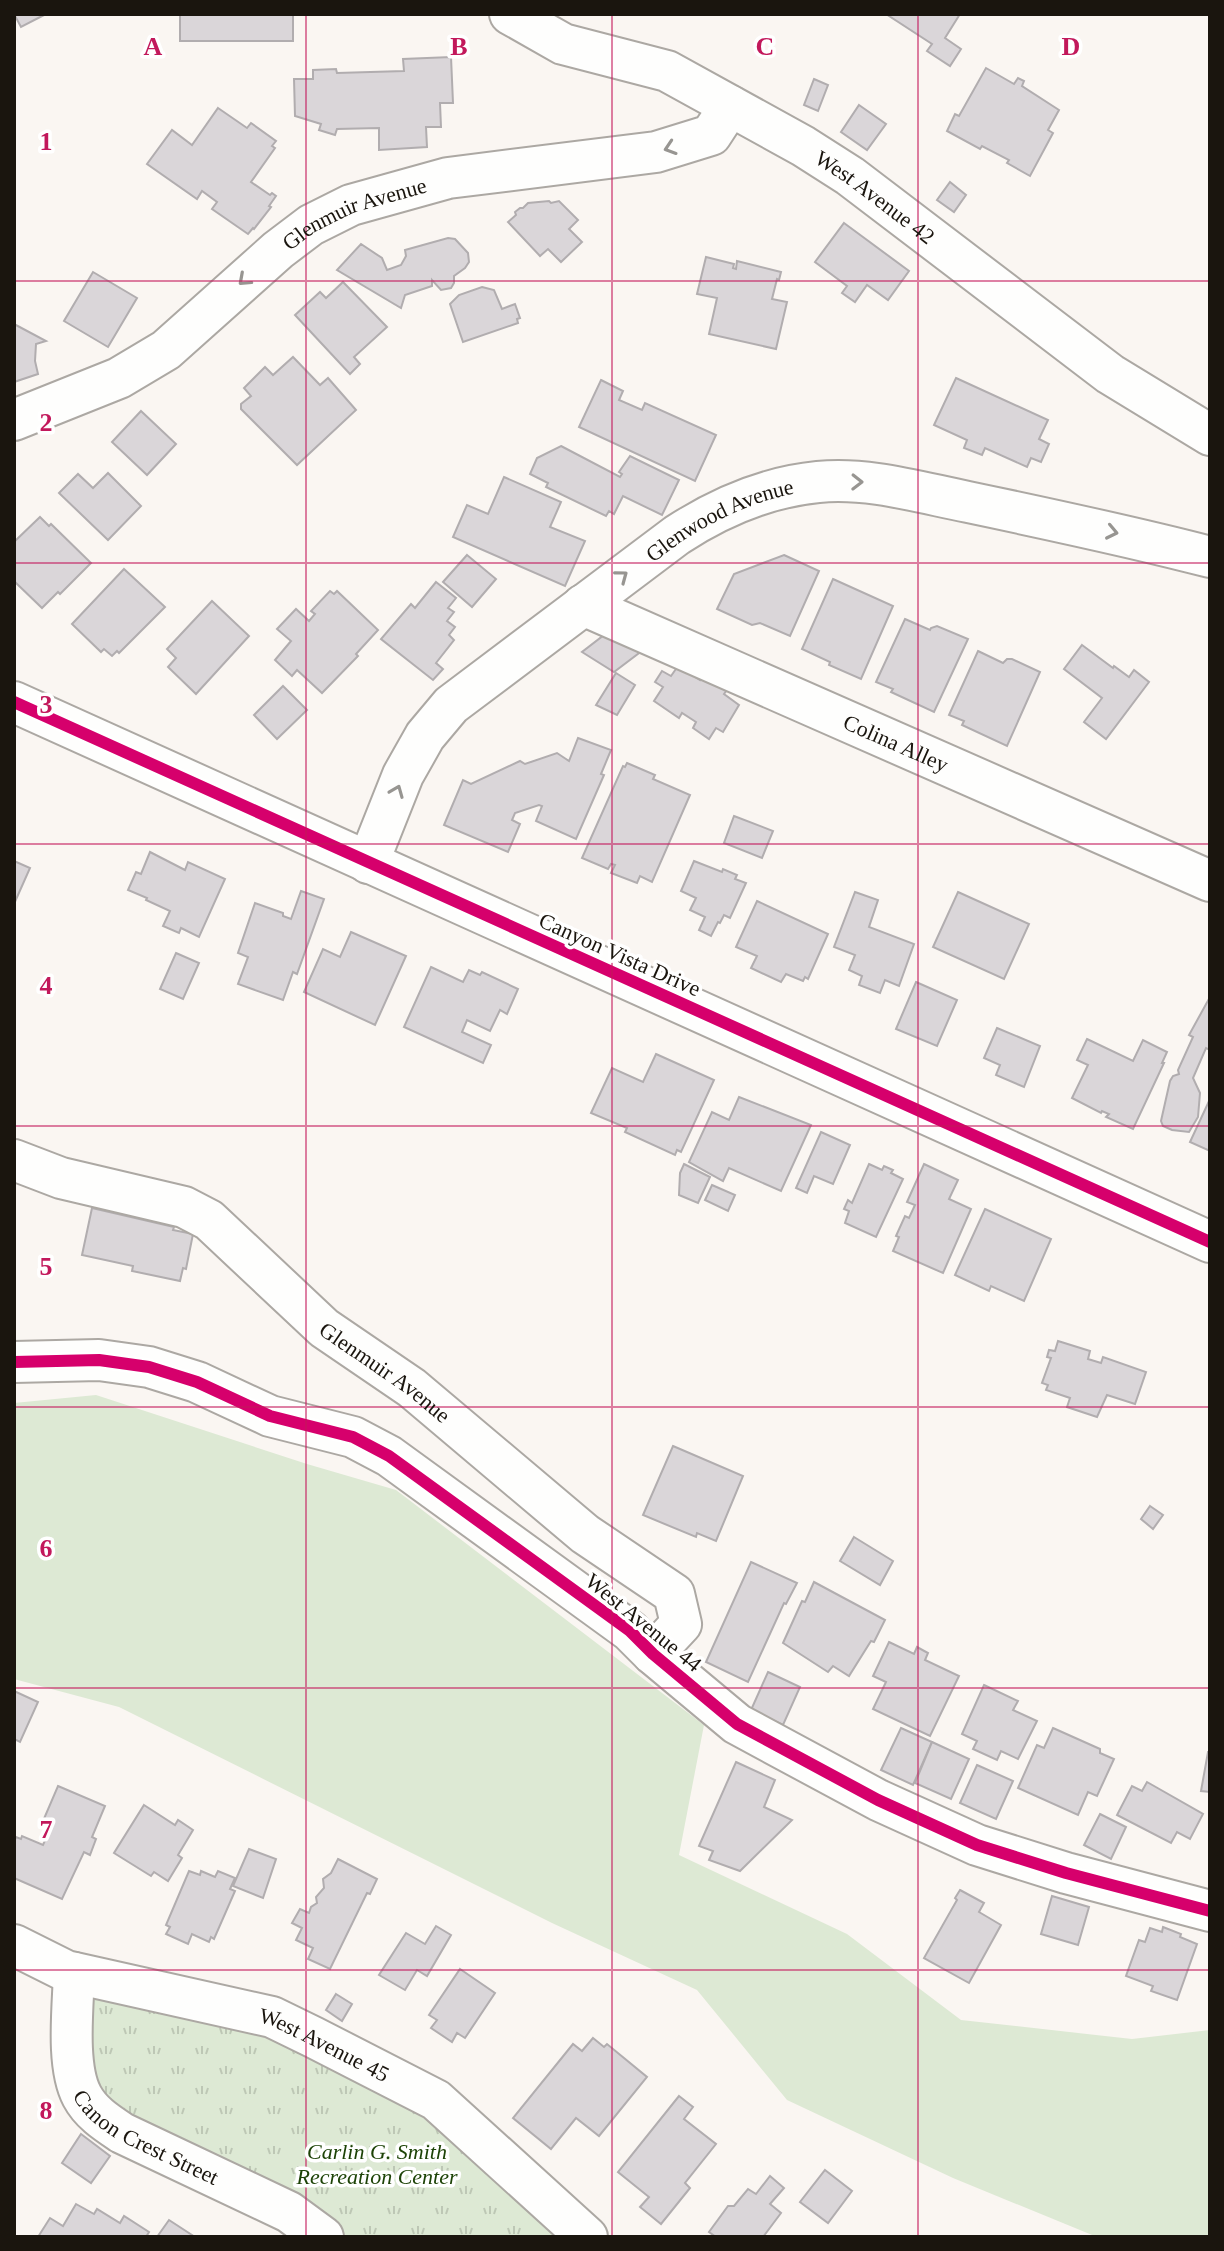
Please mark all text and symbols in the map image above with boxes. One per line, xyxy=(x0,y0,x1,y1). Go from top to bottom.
text: A xyxy=(144,32,163,61)
text: B xyxy=(450,32,468,61)
text: C xyxy=(756,32,774,61)
text: D xyxy=(1062,32,1080,61)
text: 1 xyxy=(40,127,53,156)
one-way arrow xyxy=(663,139,677,155)
street label: West Avenue 42 xyxy=(811,145,940,249)
street label: Glenmuir Avenue xyxy=(277,173,429,255)
one-way arrow xyxy=(239,270,254,285)
text: 2 xyxy=(40,408,53,437)
one-way arrow xyxy=(851,473,864,491)
street label: Glenwood Avenue xyxy=(641,474,796,567)
one-way arrow xyxy=(1104,523,1118,540)
one-way arrow xyxy=(613,572,628,586)
text: 3 xyxy=(40,690,53,719)
street label: Colina Alley xyxy=(840,709,952,777)
one-way arrow xyxy=(387,785,404,799)
street label: Canyon Vista Drive xyxy=(535,908,704,1001)
text: 4 xyxy=(40,971,53,1000)
text: 5 xyxy=(40,1252,53,1281)
street label: Glenmuir Avenue xyxy=(315,1317,455,1428)
text: 6 xyxy=(40,1534,53,1563)
street label: West Avenue 44 xyxy=(581,1568,707,1677)
text: 7 xyxy=(40,1815,53,1844)
street label: West Avenue 45 xyxy=(257,2003,393,2087)
street label: Canon Crest Street xyxy=(68,2085,223,2190)
text: 8 xyxy=(40,2096,53,2125)
park label: Carlin G. Smith Recreation Center xyxy=(295,2139,458,2189)

